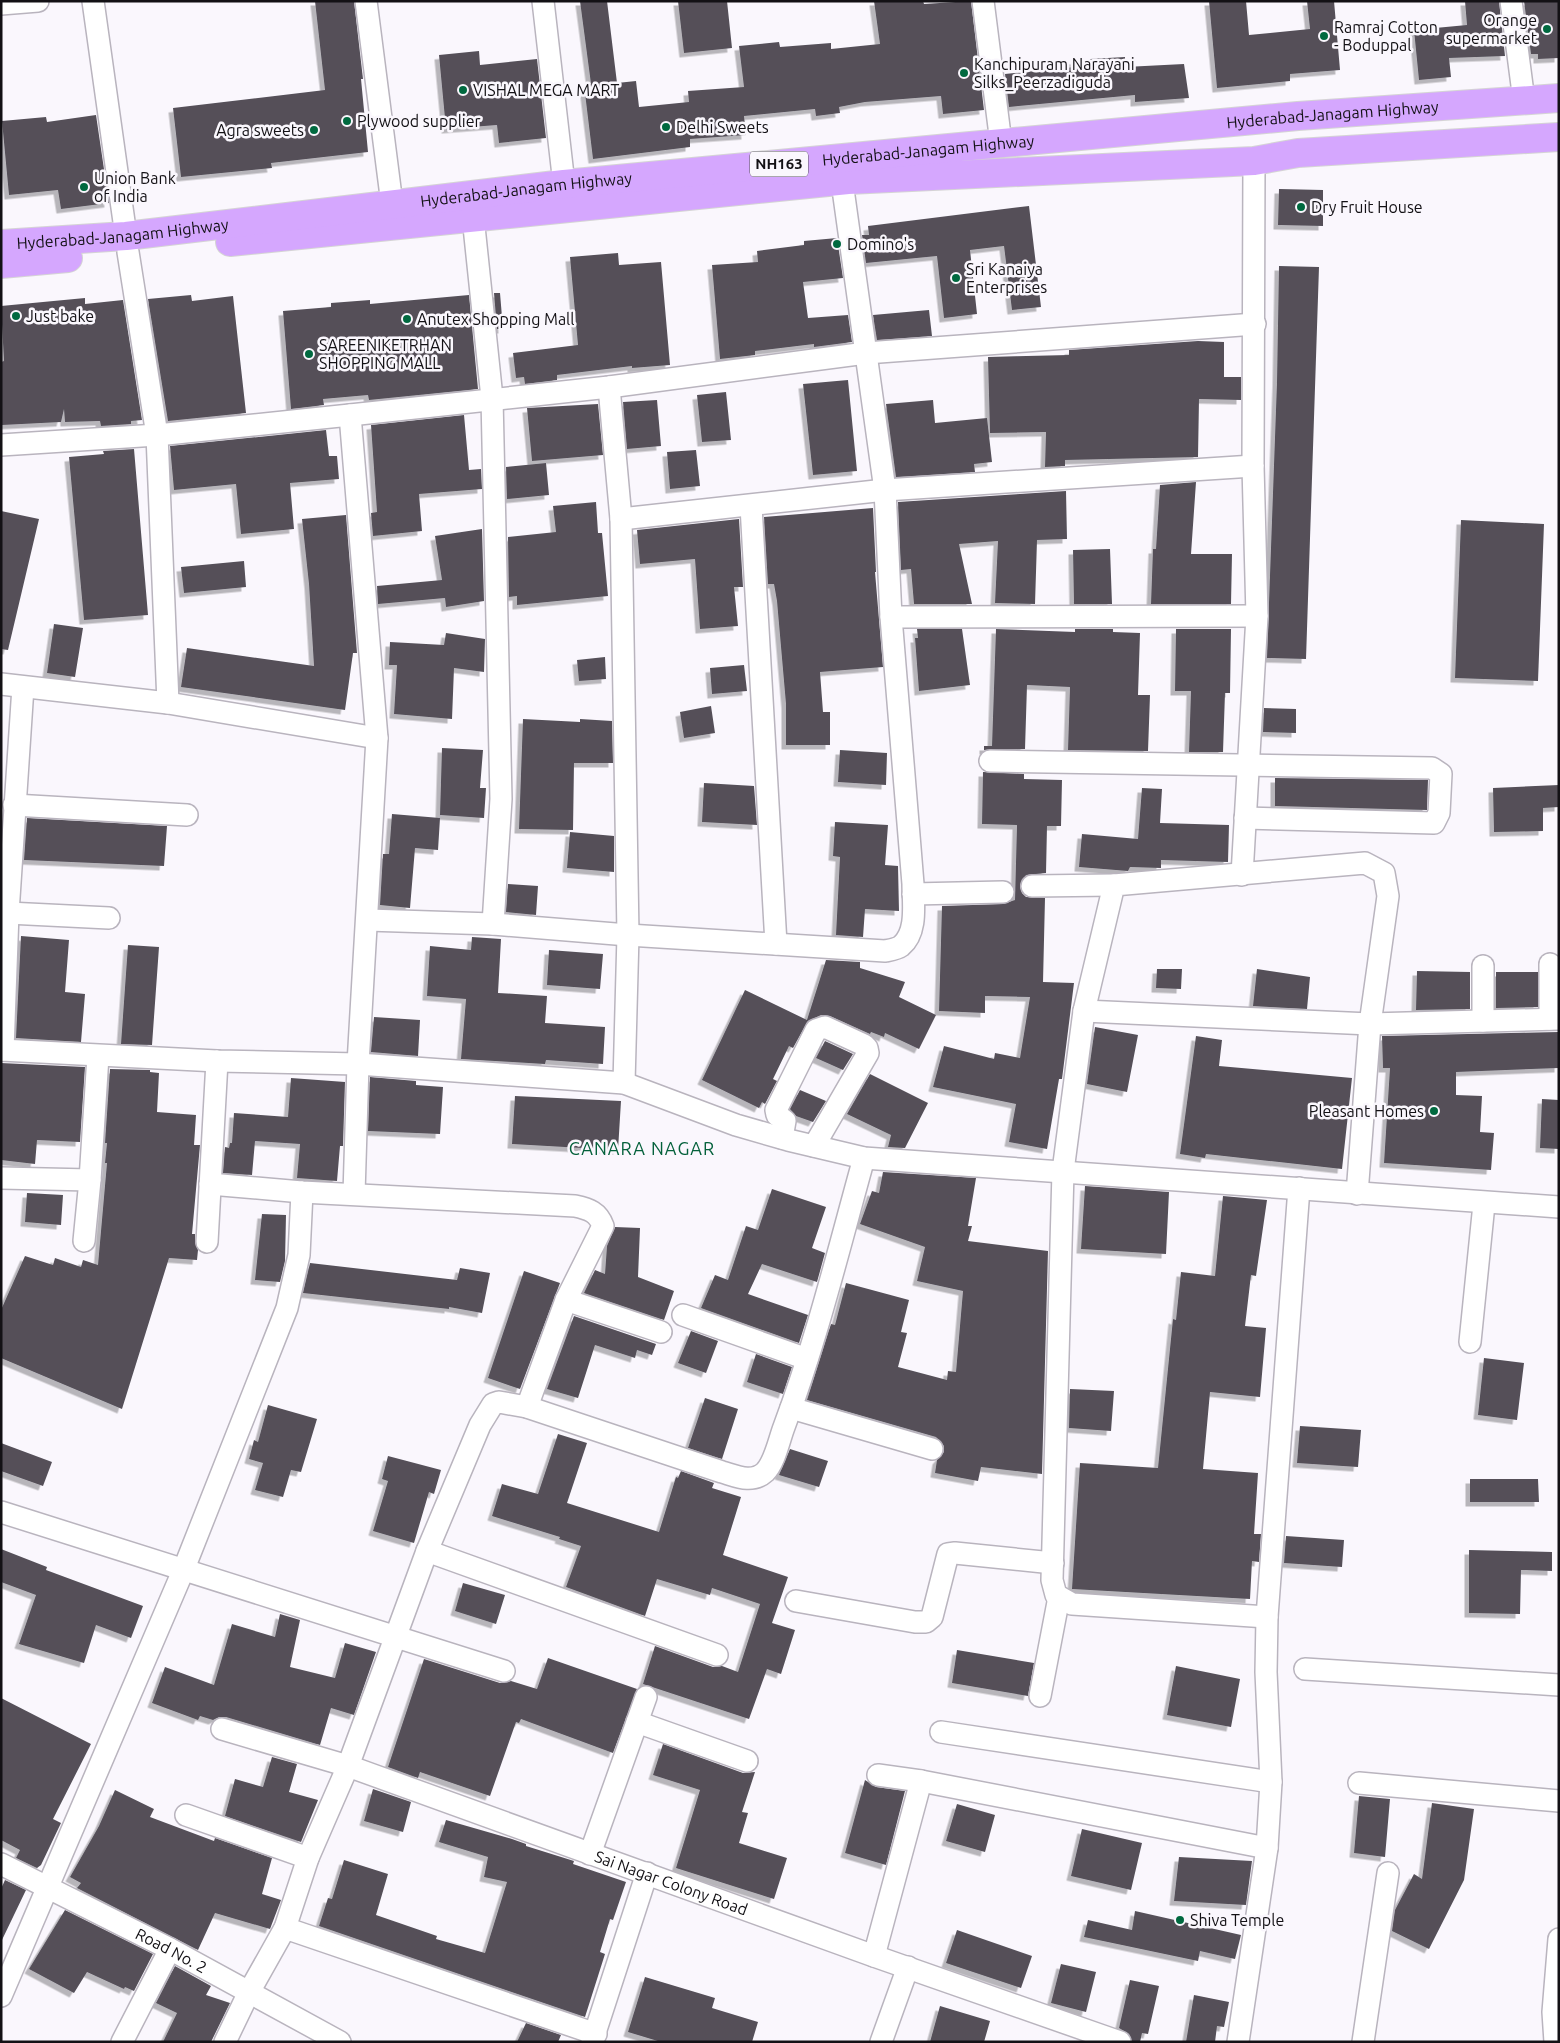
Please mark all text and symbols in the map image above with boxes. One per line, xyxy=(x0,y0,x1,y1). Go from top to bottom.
place label: Orange supermarket xyxy=(1446,11,1538,47)
place label: Ramraj Cotton - Boduppal xyxy=(1334,18,1438,54)
marker: Orange supermarket xyxy=(1541,23,1553,35)
marker: Ramraj Cotton - Boduppal xyxy=(1318,30,1330,42)
place label: Kanchipuram Narayani Silks_Peerzadiguda xyxy=(974,55,1135,92)
marker: Kanchipuram Narayani Silks_Peerzadiguda xyxy=(958,67,970,79)
place label: VISHAL MEGA MART xyxy=(473,81,620,99)
marker: VISHAL MEGA MART xyxy=(457,84,469,96)
street label: Hyderabad-Janagam Highway xyxy=(1226,97,1440,132)
place label: Plywood supplier xyxy=(357,112,481,130)
marker: Plywood supplier xyxy=(341,115,353,127)
place label: Delhi Sweets xyxy=(676,118,769,136)
place label: Agra sweets xyxy=(216,121,304,139)
marker: Delhi Sweets xyxy=(660,121,672,133)
marker: Agra sweets xyxy=(308,124,320,136)
street label: Hyderabad-Janagam Highway xyxy=(821,131,1035,169)
road number: NH163 xyxy=(750,152,808,176)
place label: Union Bank of India xyxy=(94,169,176,205)
street label: Hyderabad-Janagam Highway xyxy=(419,169,633,210)
marker: Union Bank of India xyxy=(78,181,90,193)
place label: Dry Fruit House xyxy=(1311,198,1423,216)
marker: Dry Fruit House xyxy=(1295,201,1307,213)
street label: Hyderabad-Janagam Highway xyxy=(16,215,230,252)
place label: Domino's xyxy=(847,235,914,253)
marker: Domino's xyxy=(831,238,843,250)
place label: Sri Kanaiya Enterprises xyxy=(966,260,1047,296)
marker: Sri Kanaiya Enterprises xyxy=(950,272,962,284)
place label: Just bake xyxy=(26,307,94,325)
marker: Just bake xyxy=(10,310,22,322)
place label: Anutex Shopping Mall xyxy=(417,310,575,328)
marker: Anutex Shopping Mall xyxy=(401,313,413,325)
place label: SAREENIKETRHAN SHOPPING MALL xyxy=(319,336,452,372)
marker: SAREENIKETRHAN SHOPPING MALL xyxy=(303,348,315,360)
place label: Pleasant Homes xyxy=(1309,1102,1424,1120)
marker: Pleasant Homes xyxy=(1428,1105,1440,1117)
district label: CANARA NAGAR xyxy=(569,1138,715,1158)
street label: Sai Nagar Colony Road xyxy=(592,1847,750,1919)
place label: Shiva Temple xyxy=(1190,1911,1284,1929)
marker: Shiva Temple xyxy=(1174,1914,1186,1926)
street label: Road No. 2 xyxy=(133,1924,210,1976)

